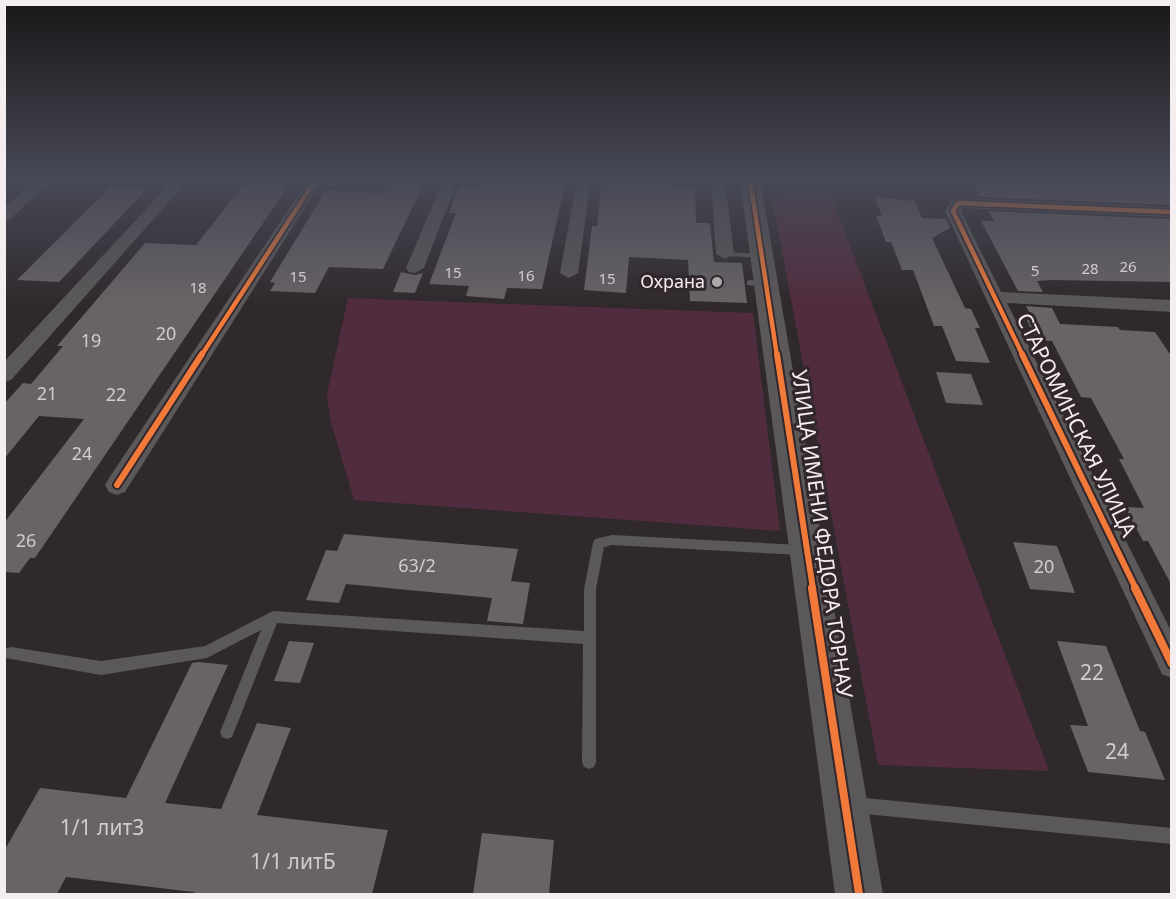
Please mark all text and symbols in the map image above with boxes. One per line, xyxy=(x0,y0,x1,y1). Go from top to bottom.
house number: 26 xyxy=(1119,256,1137,276)
house number: 28 xyxy=(1081,258,1099,278)
house number: 5 xyxy=(1031,260,1039,280)
house number: 15 xyxy=(444,262,462,282)
house number: 16 xyxy=(517,265,535,285)
house number: 15 xyxy=(289,266,307,286)
house number: 15 xyxy=(598,268,616,288)
place label: Охрана xyxy=(640,269,705,293)
marker: Охрана xyxy=(710,275,724,289)
house number: 18 xyxy=(189,277,207,297)
street label: СТАРОМИНСКАЯ УЛИЦА xyxy=(1010,308,1144,542)
house number: 20 xyxy=(156,321,176,345)
house number: 19 xyxy=(81,328,101,352)
street label: УЛИЦА ИМЕНИ ФЕДОРА ТОРНАУ xyxy=(786,368,860,700)
house number: 21 xyxy=(37,381,57,405)
house number: 22 xyxy=(106,382,126,406)
house number: 24 xyxy=(72,441,92,465)
house number: 26 xyxy=(16,528,36,552)
house number: 63/2 xyxy=(398,553,436,577)
house number: 20 xyxy=(1034,554,1054,578)
house number: 22 xyxy=(1080,658,1104,686)
house number: 24 xyxy=(1105,737,1129,765)
house number: 1/1 лит3 xyxy=(60,813,144,841)
house number: 1/1 литБ xyxy=(250,847,336,875)

